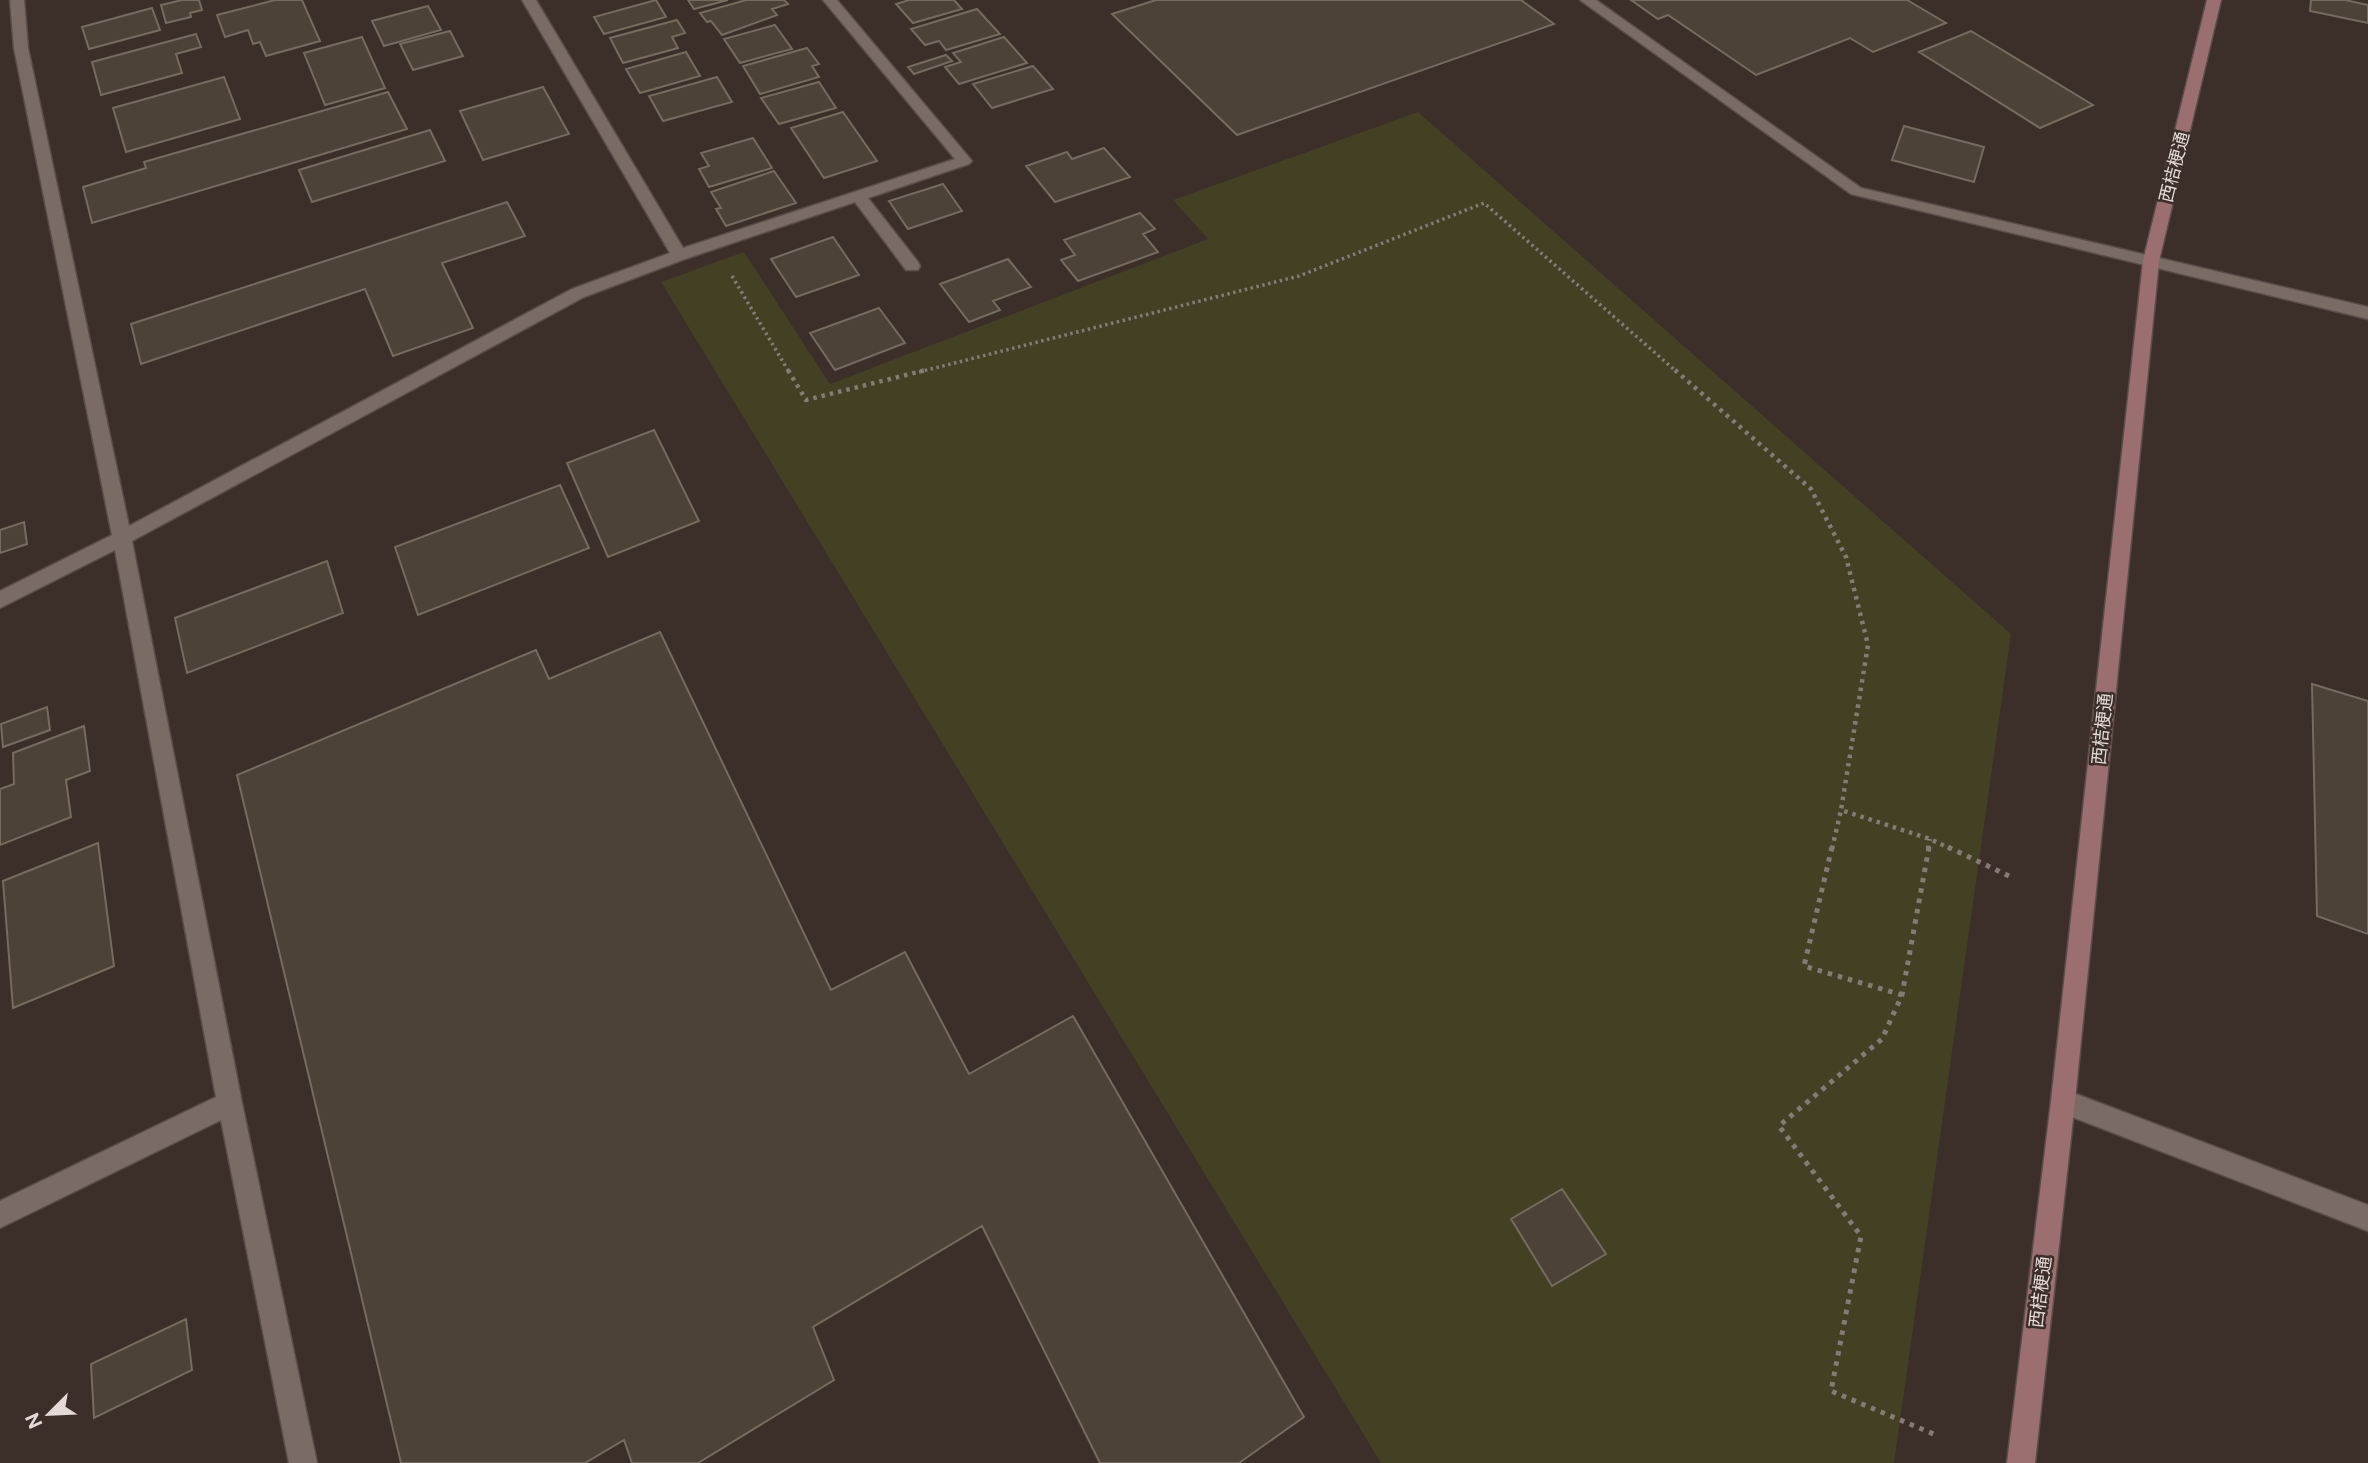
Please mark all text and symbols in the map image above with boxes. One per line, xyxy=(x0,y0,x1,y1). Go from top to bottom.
street label: 西桔梗通 xyxy=(2155,130,2193,204)
street label: 西桔梗通 xyxy=(2088,692,2116,766)
street label: 西桔梗通 xyxy=(2025,1255,2055,1329)
north arrow xyxy=(14,1379,84,1449)
text: N xyxy=(20,1410,47,1432)

